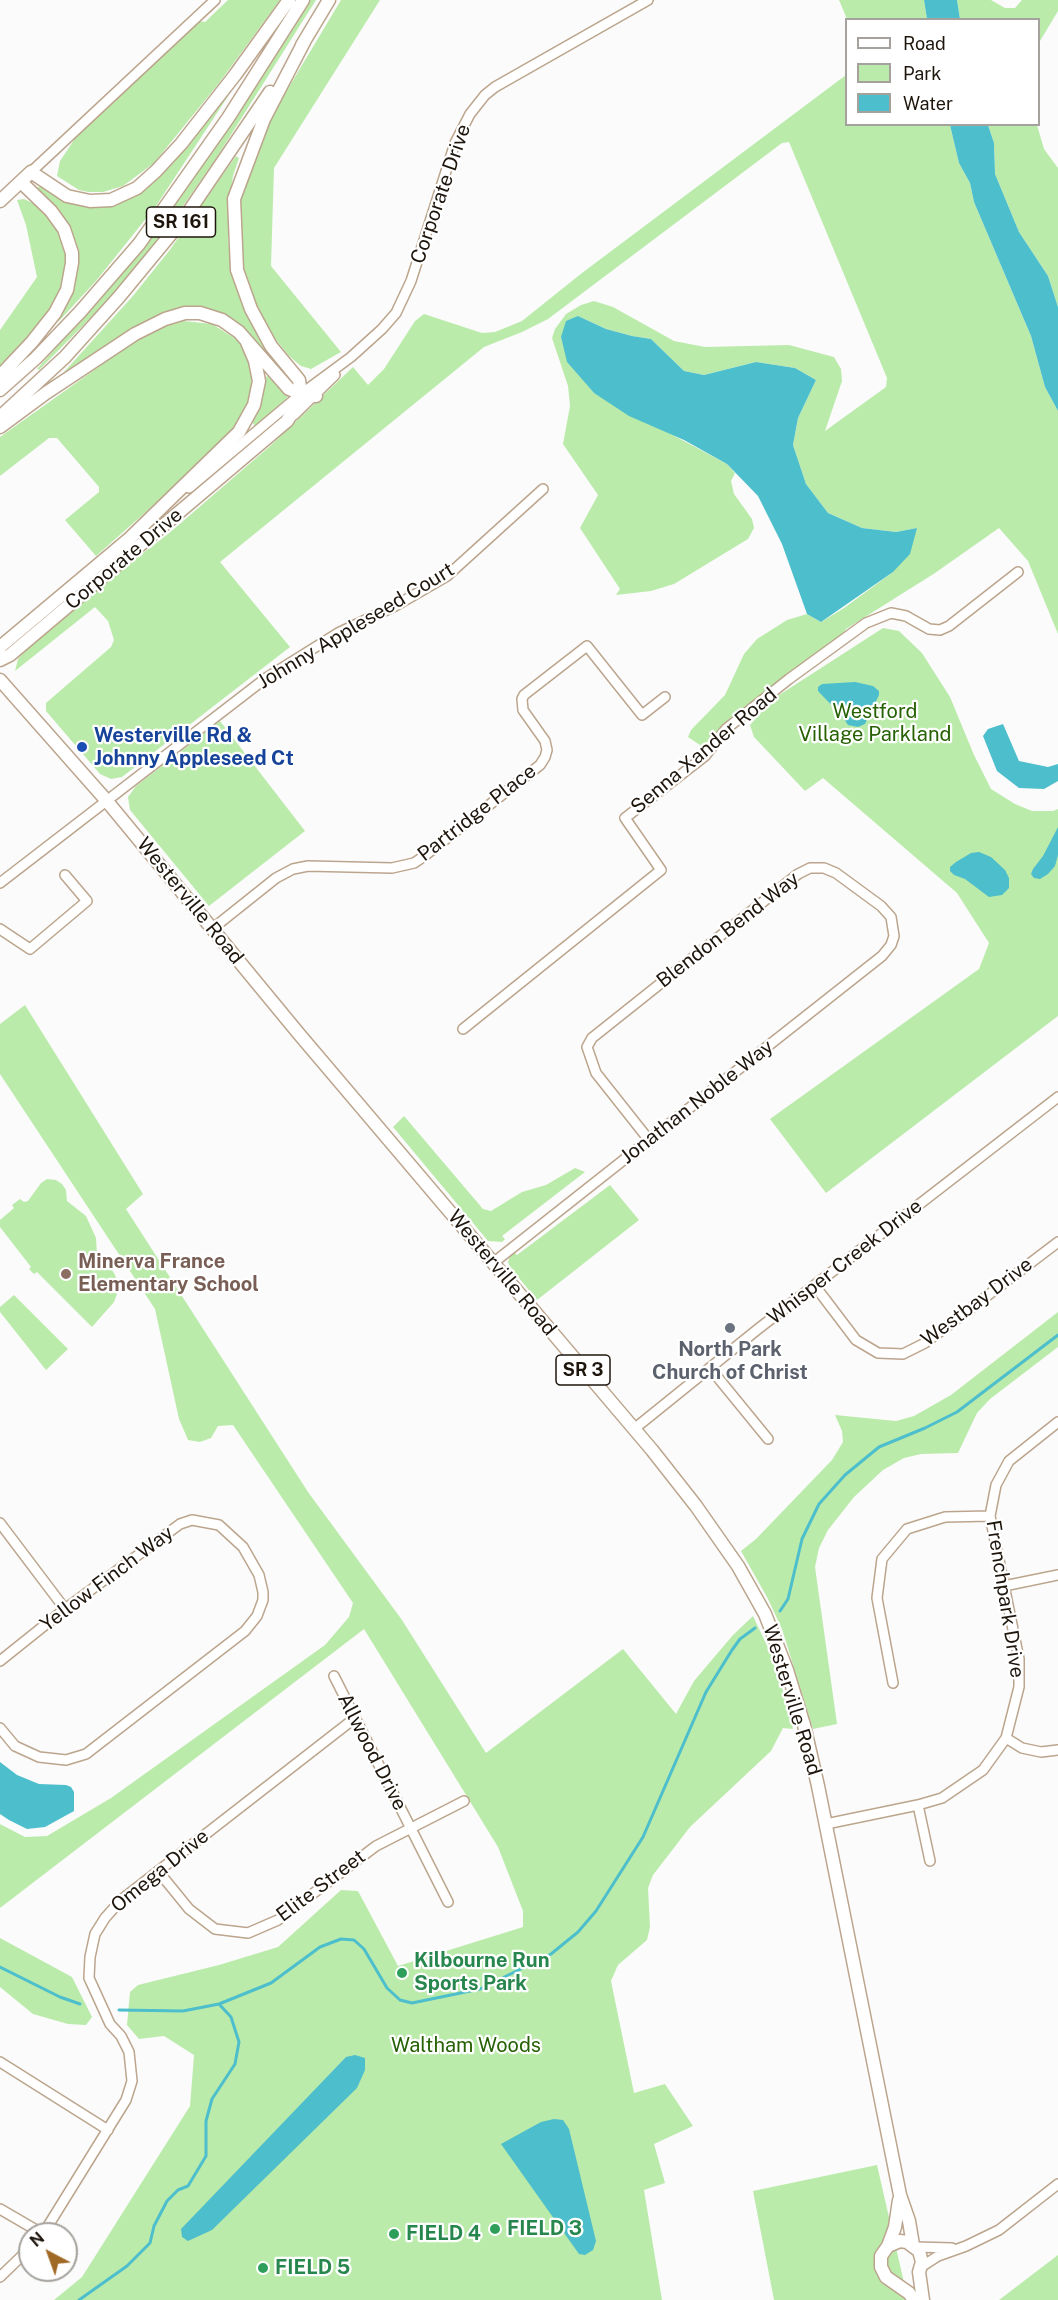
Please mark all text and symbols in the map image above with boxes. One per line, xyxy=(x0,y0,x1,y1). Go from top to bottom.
legend xyxy=(845,18,1040,126)
text: Road xyxy=(903,33,946,54)
text: Park xyxy=(903,63,941,84)
text: Water xyxy=(903,93,953,114)
street label: Corporate Drive xyxy=(406,121,476,267)
road number: SR 161 xyxy=(146,207,216,237)
street label: Corporate Drive xyxy=(60,503,188,615)
street label: Johnny Appleseed Court xyxy=(253,558,459,694)
street label: Senna Xander Road xyxy=(626,683,782,819)
park label: Westford Village Parkland xyxy=(799,700,951,747)
place label: Westerville Rd & Johnny Appleseed Ct xyxy=(94,724,294,771)
marker: Westerville Rd & Johnny Appleseed Ct xyxy=(75,740,89,754)
street label: Partridge Place xyxy=(413,759,541,867)
street label: Westerville Road xyxy=(131,833,249,969)
street label: Blendon Bend Way xyxy=(652,867,804,993)
street label: Jonathan Noble Way xyxy=(616,1035,778,1169)
street label: Whisper Creek Drive xyxy=(763,1194,927,1330)
street label: Westerville Road xyxy=(443,1205,561,1341)
place label: Minerva France Elementary School xyxy=(78,1250,259,1297)
street label: Westbay Drive xyxy=(917,1252,1037,1352)
marker: Minerva France Elementary School xyxy=(59,1267,73,1281)
marker: North Park Church of Christ xyxy=(723,1321,737,1335)
place label: North Park Church of Christ xyxy=(652,1338,808,1385)
road number: SR 3 xyxy=(556,1355,610,1385)
street label: Frenchpark Drive xyxy=(981,1518,1029,1680)
street label: Yellow Finch Way xyxy=(36,1521,178,1637)
street label: Westerville Road xyxy=(758,1622,826,1778)
street label: Allwood Drive xyxy=(332,1689,412,1815)
street label: Omega Drive xyxy=(106,1824,214,1918)
street label: Elite Street xyxy=(272,1845,370,1927)
place label: Kilbourne Run Sports Park xyxy=(414,1949,550,1996)
marker: Kilbourne Run Sports Park xyxy=(395,1966,409,1980)
park label: Waltham Woods xyxy=(391,2034,541,2058)
place label: FIELD 3 xyxy=(507,2217,582,2241)
north arrow xyxy=(18,2222,78,2282)
place label: FIELD 4 xyxy=(406,2222,481,2246)
marker: FIELD 3 xyxy=(488,2222,502,2236)
marker: FIELD 4 xyxy=(387,2227,401,2241)
text: N xyxy=(26,2228,48,2251)
place label: FIELD 5 xyxy=(275,2256,350,2280)
marker: FIELD 5 xyxy=(256,2261,270,2275)

